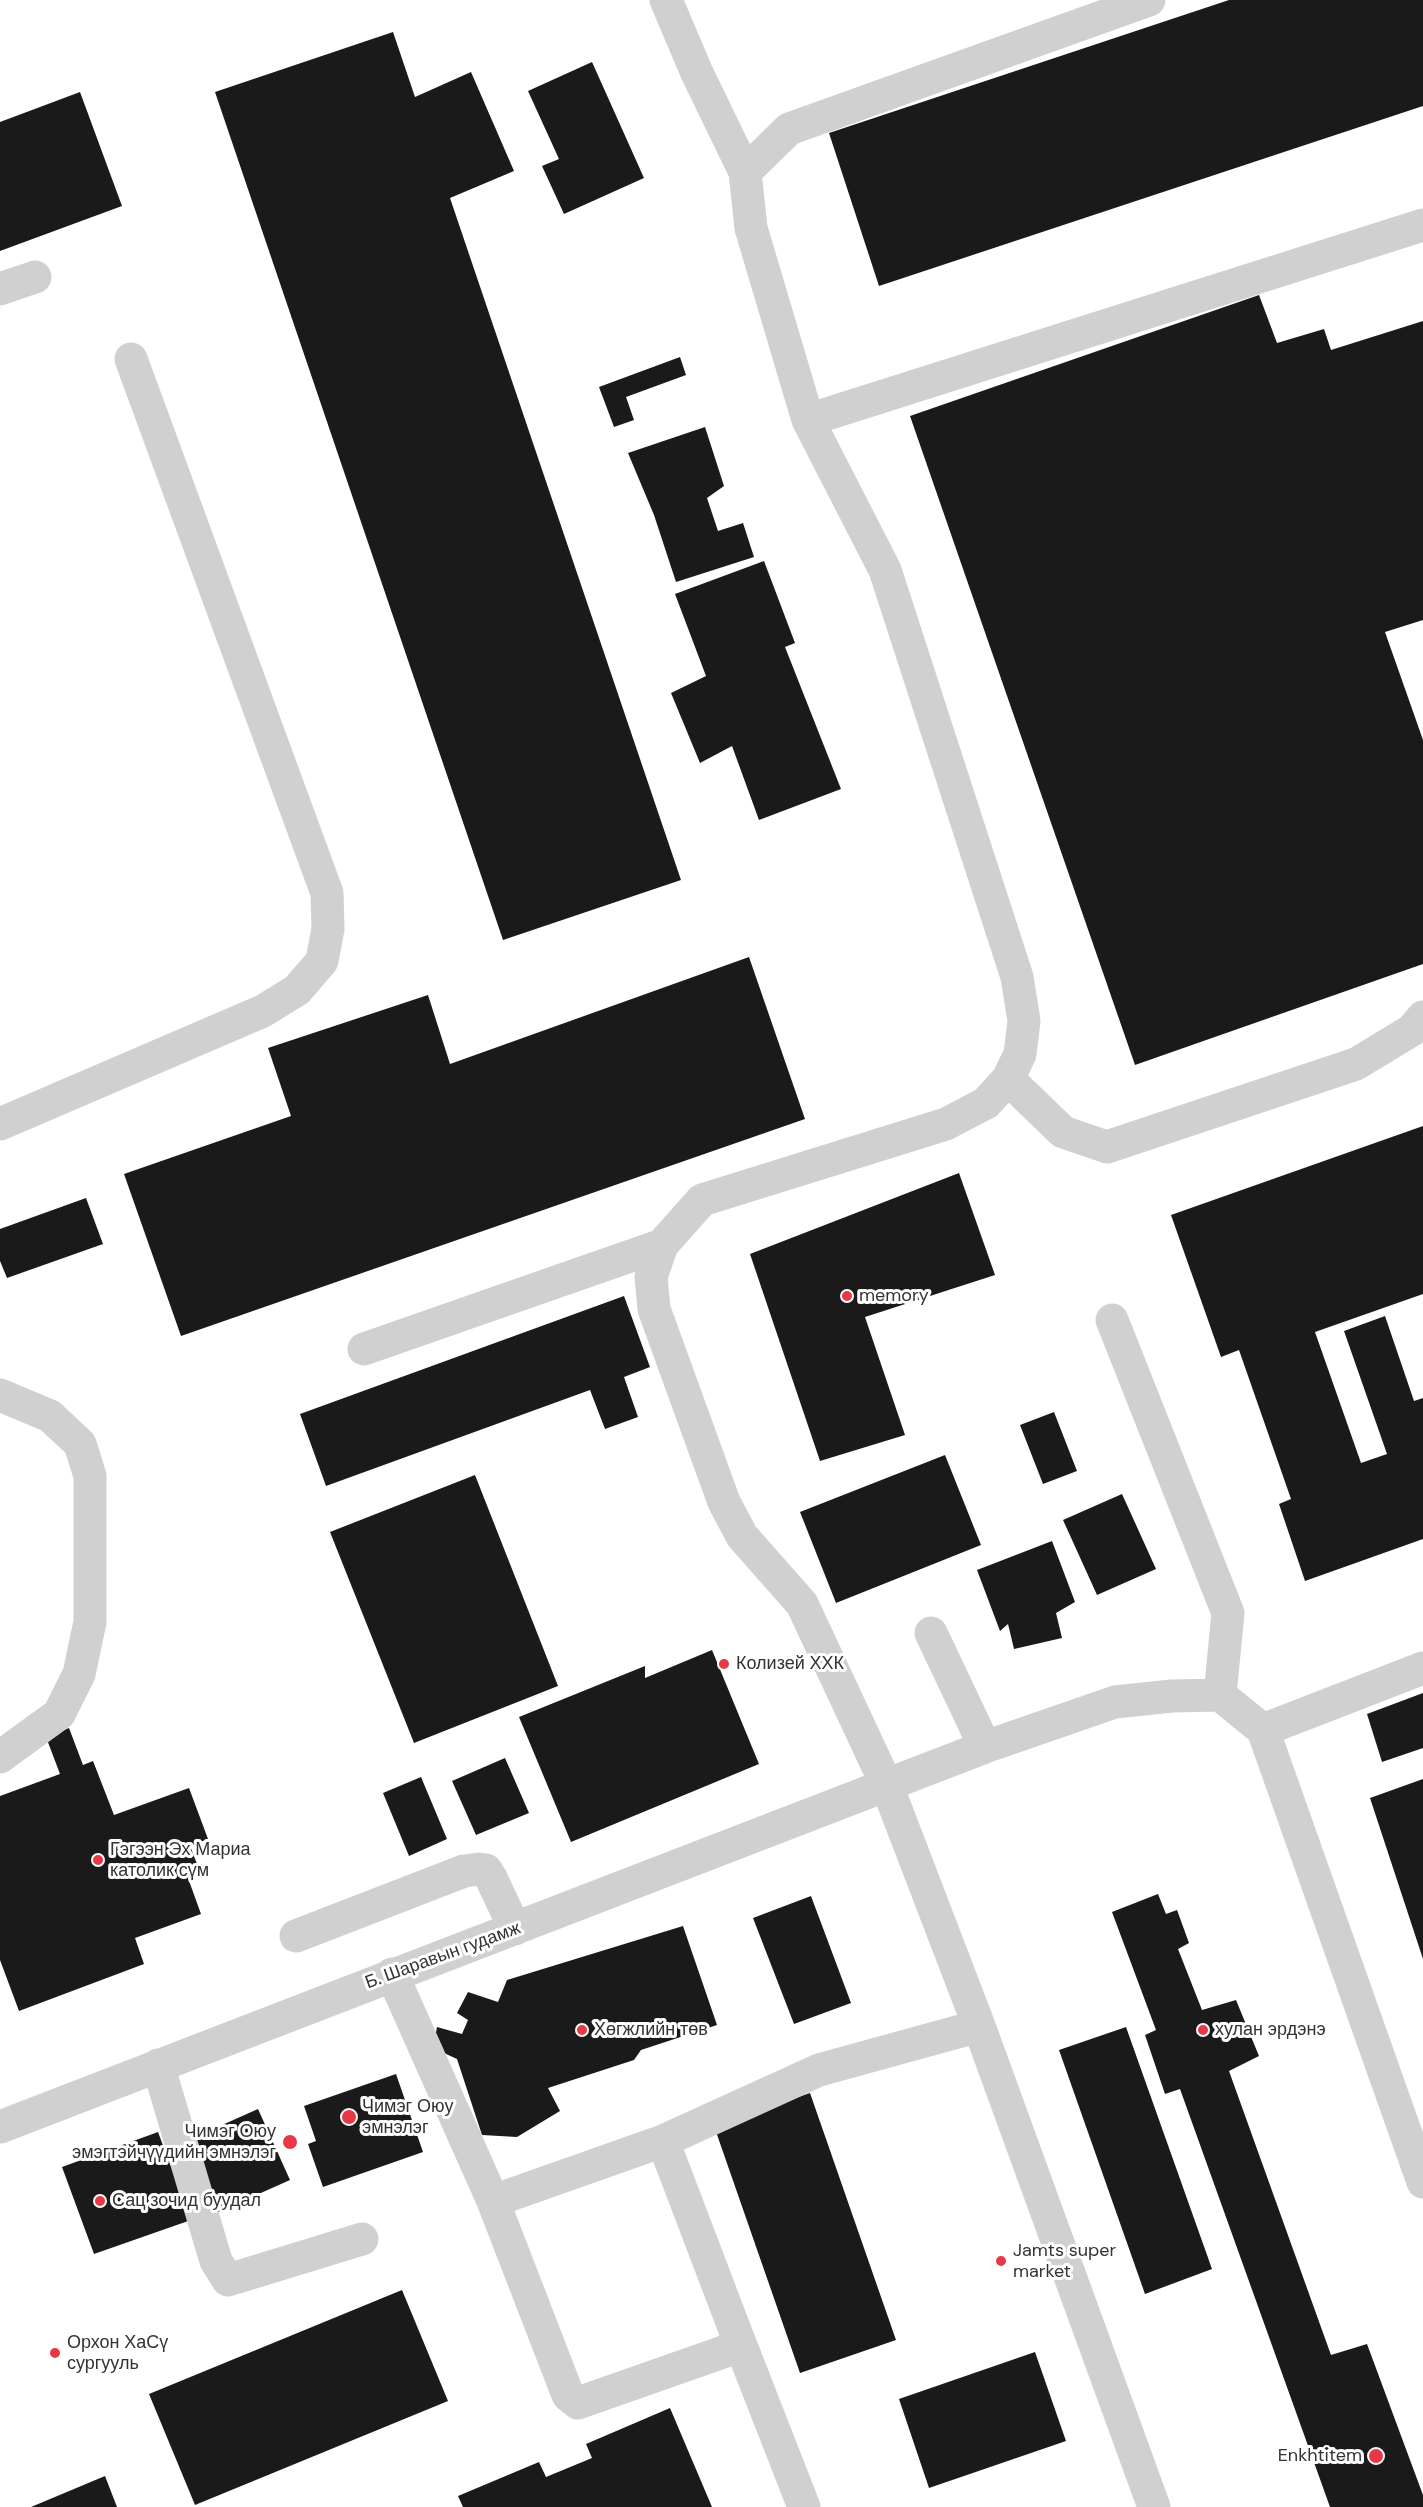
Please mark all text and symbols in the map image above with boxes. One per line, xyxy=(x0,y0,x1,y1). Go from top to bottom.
place label: memory xyxy=(859,1285,929,1307)
marker: memory xyxy=(840,1289,854,1303)
place label: Колизей ХХК xyxy=(736,1653,844,1675)
marker: Колизей ХХК xyxy=(717,1657,731,1671)
place label: Гэгээн Эх Мариа католик сүм xyxy=(110,1839,251,1882)
marker: Гэгээн Эх Мариа католик сүм xyxy=(91,1853,105,1867)
street label: Б. Шаравын гудамж xyxy=(362,1918,524,1994)
place label: Хөгжлийн төв xyxy=(594,2019,708,2041)
place label: хулан эрдэнэ xyxy=(1215,2019,1326,2041)
marker: Хөгжлийн төв xyxy=(575,2023,589,2037)
marker: хулан эрдэнэ xyxy=(1196,2023,1210,2037)
place label: Чимэг Оюу эмнэлэг xyxy=(362,2096,453,2138)
marker: Чимэг Оюу эмнэлэг xyxy=(340,2108,358,2126)
place label: Чимэг Оюу эмэгтэйчүүдийн эмнэлэг xyxy=(72,2121,276,2164)
marker: Чимэг Оюу эмэгтэйчүүдийн эмнэлэг xyxy=(281,2133,299,2151)
place label: Сац зочид буудал xyxy=(112,2190,261,2212)
marker: Сац зочид буудал xyxy=(93,2194,107,2208)
place label: Jamts super market xyxy=(1013,2240,1116,2282)
marker: Jamts super market xyxy=(994,2254,1008,2268)
place label: Орхон ХаСү сургууль xyxy=(67,2332,168,2374)
marker: Орхон ХаСү сургууль xyxy=(48,2346,62,2360)
place label: Enkhtitem xyxy=(1278,2445,1362,2467)
marker: Enkhtitem xyxy=(1367,2447,1385,2465)

